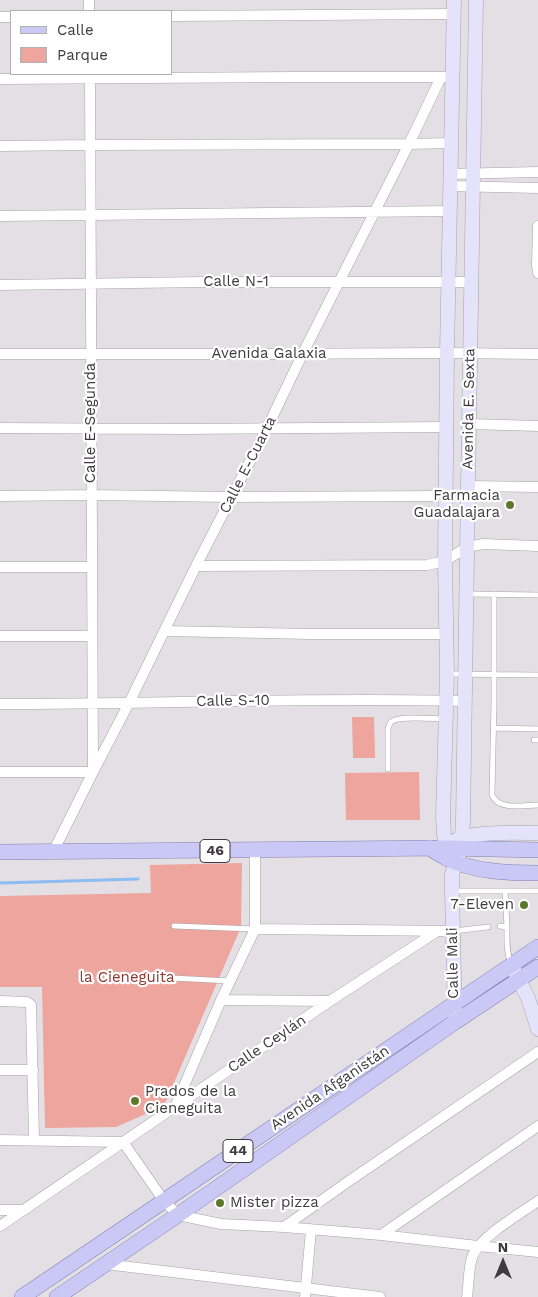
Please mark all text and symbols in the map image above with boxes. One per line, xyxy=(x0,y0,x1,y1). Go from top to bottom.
legend xyxy=(10,10,172,75)
text: Calle xyxy=(57,21,94,39)
text: Parque xyxy=(57,46,108,64)
street label: Calle N-1 xyxy=(203,273,269,291)
street label: Avenida Galaxia xyxy=(211,345,327,363)
street label: Avenida E. Sexta xyxy=(459,348,479,470)
street label: Calle E-Segunda xyxy=(82,363,100,483)
street label: Calle E-Cuarta xyxy=(216,413,280,517)
place label: Farmacia Guadalajara xyxy=(414,487,500,522)
marker: Farmacia Guadalajara xyxy=(504,499,516,511)
street label: Calle S-10 xyxy=(196,691,270,711)
road number: 46 xyxy=(200,839,230,862)
place label: 7-Eleven xyxy=(450,896,514,914)
marker: 7-Eleven xyxy=(518,899,530,911)
street label: Calle Mali xyxy=(443,927,463,999)
park label: la Cieneguita xyxy=(79,969,175,987)
street label: Calle Ceylán xyxy=(224,1011,310,1077)
street label: Avenida Afganistán xyxy=(267,1042,393,1134)
place label: Prados de la Cieneguita xyxy=(145,1083,236,1118)
marker: Prados de la Cieneguita xyxy=(129,1095,141,1107)
road number: 44 xyxy=(223,1140,253,1162)
place label: Mister pizza xyxy=(230,1194,319,1212)
marker: Mister pizza xyxy=(214,1197,226,1209)
north arrow xyxy=(478,1237,528,1287)
text: N xyxy=(498,1239,508,1255)

